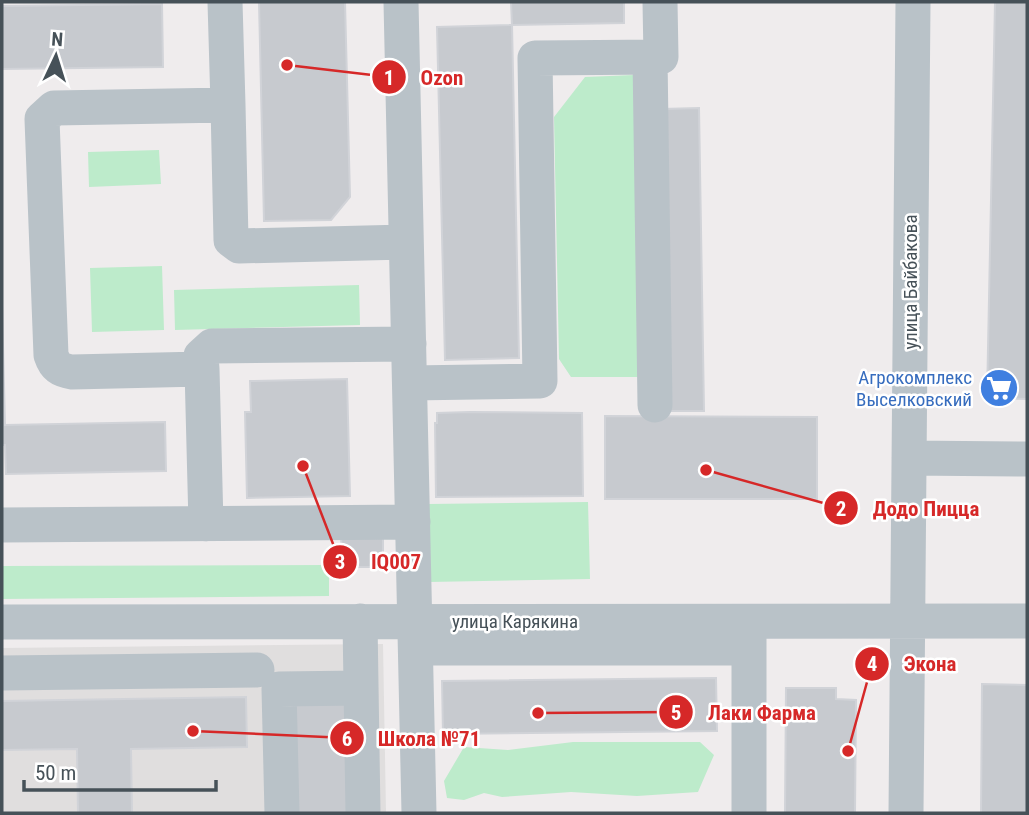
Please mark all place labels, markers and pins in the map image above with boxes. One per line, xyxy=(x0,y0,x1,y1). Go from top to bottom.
callout: Ozon xyxy=(372,56,478,98)
place label: Агрокомплекс Выселковский xyxy=(856,366,972,411)
supermarket icon: Агрокомплекс Выселковский xyxy=(978,367,1020,409)
callout: Додо Пицца xyxy=(824,487,993,529)
callout: IQ007 xyxy=(322,541,436,583)
callout: Экона xyxy=(854,643,970,685)
callout: Лаки Фарма xyxy=(659,691,830,733)
callout: Школа №71 xyxy=(329,717,495,759)

